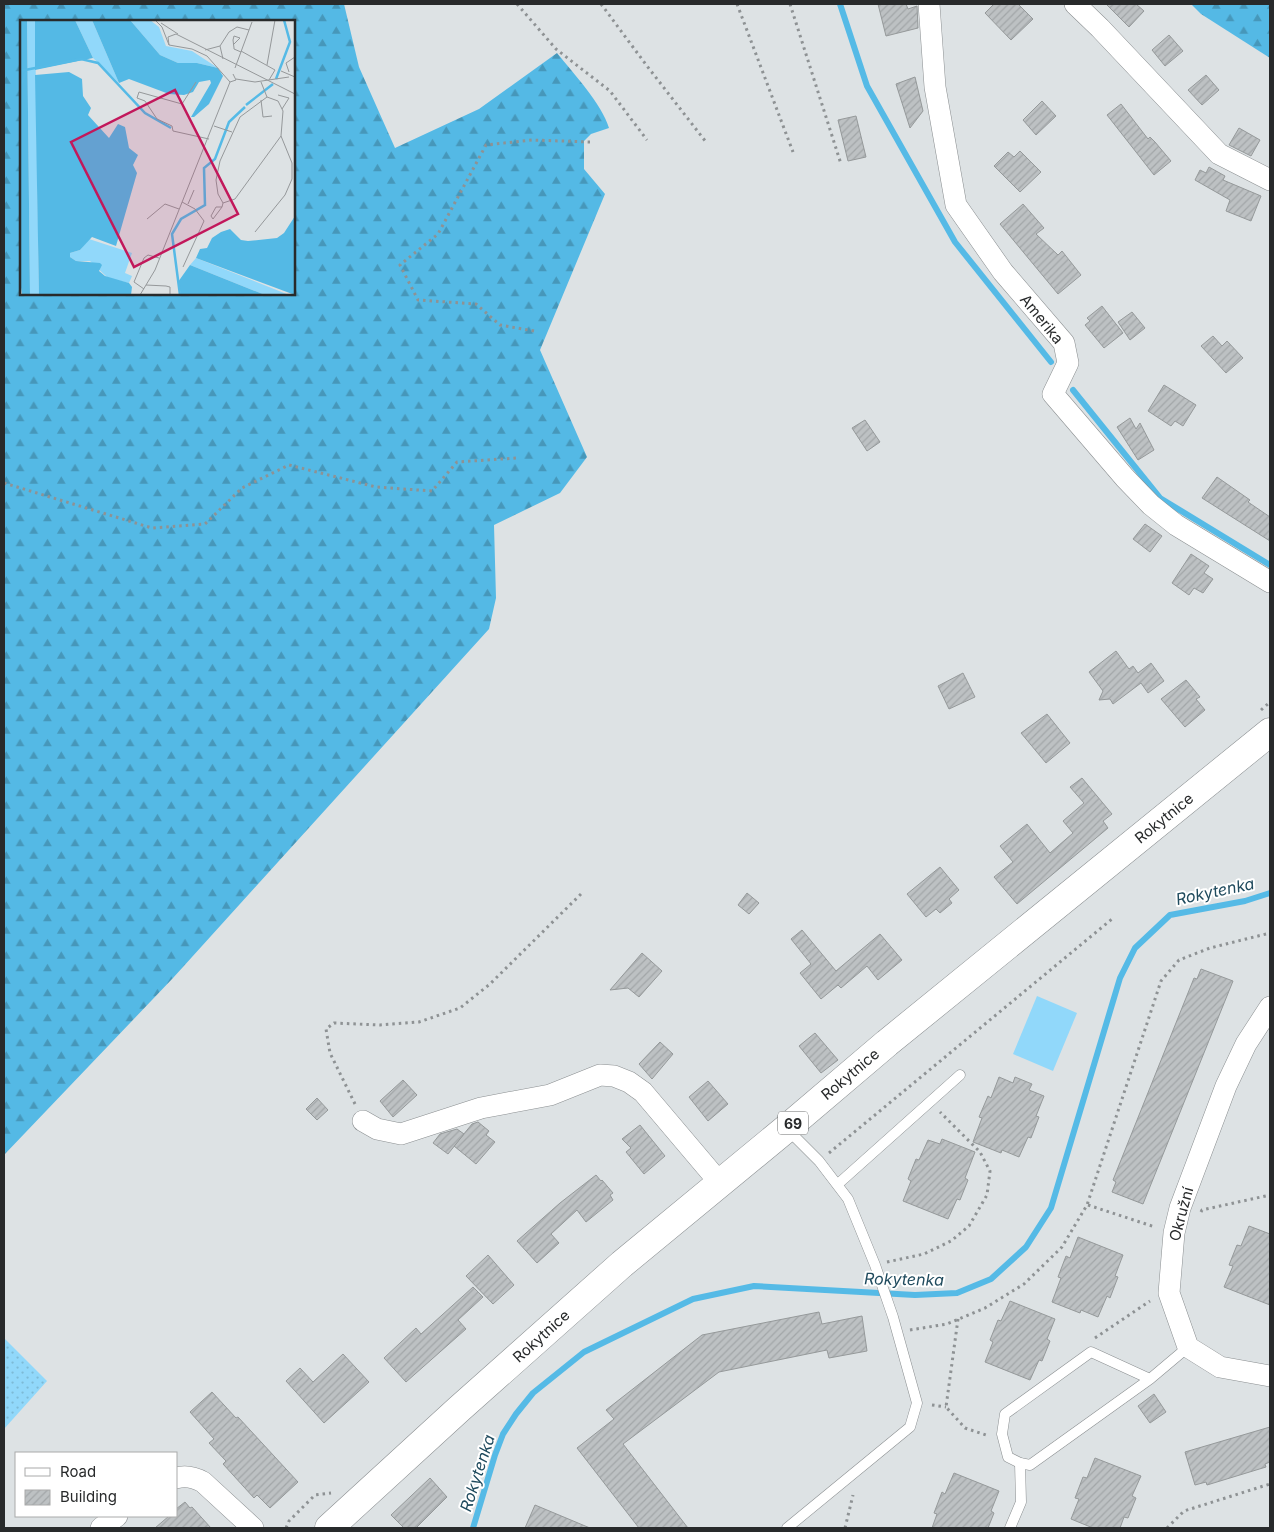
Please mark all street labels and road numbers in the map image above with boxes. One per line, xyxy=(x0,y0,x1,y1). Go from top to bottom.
street label: Amerika xyxy=(1016,290,1068,348)
street label: Rokytnice xyxy=(1131,789,1197,847)
street label: Rokytnice xyxy=(817,1044,883,1104)
road number: 69 xyxy=(778,1112,808,1134)
street label: Okružní xyxy=(1165,1185,1197,1243)
street label: Rokytnice xyxy=(509,1306,573,1366)

